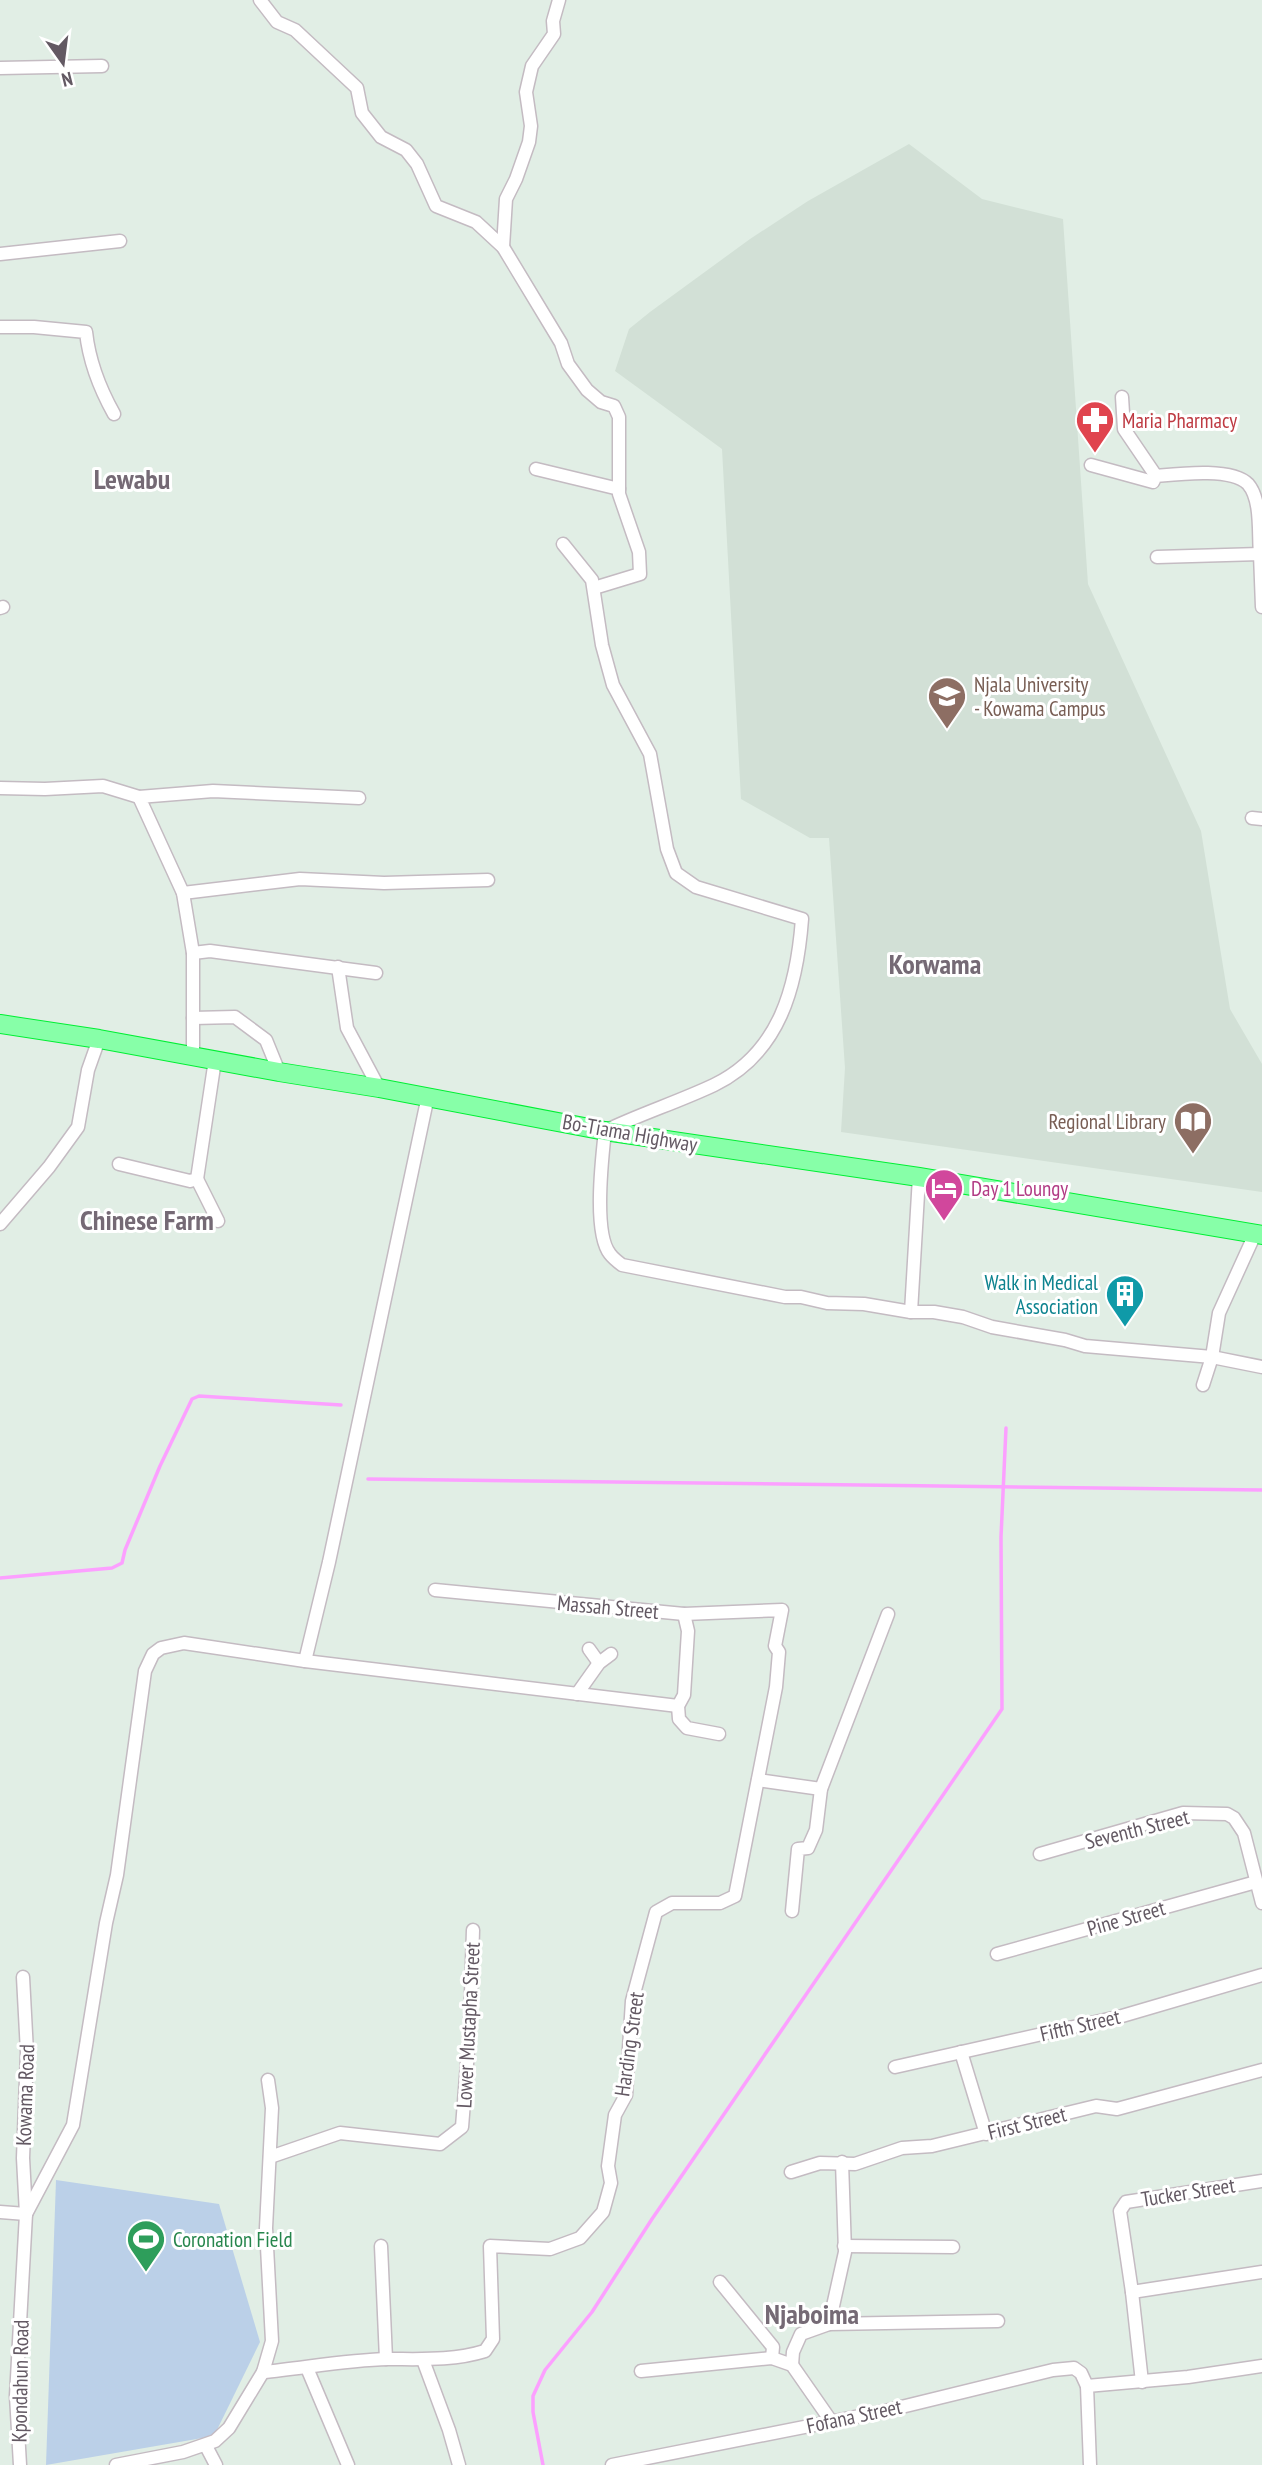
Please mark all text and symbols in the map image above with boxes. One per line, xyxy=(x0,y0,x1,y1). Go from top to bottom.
north arrow xyxy=(28,28,98,98)
text: N xyxy=(59,67,75,92)
pharmacy icon: Maria Pharmacy xyxy=(1074,399,1116,454)
place label: Maria Pharmacy xyxy=(1122,407,1237,434)
district label: Lewabu xyxy=(94,460,170,497)
place label: Njala University - Kowama Campus xyxy=(974,671,1106,722)
school or university icon: Njala University - Kowama Campus xyxy=(926,675,968,730)
district label: Korwama xyxy=(889,945,981,982)
library icon: Regional Library xyxy=(1172,1100,1214,1155)
street label: Bo-Tiama Highway xyxy=(561,1108,700,1158)
place label: Regional Library xyxy=(1048,1108,1166,1135)
hotel icon: Day 1 Loungy xyxy=(923,1167,965,1222)
place label: Day 1 Loungy xyxy=(971,1175,1068,1202)
district label: Chinese Farm xyxy=(80,1201,214,1238)
place label: Walk in Medical Association xyxy=(985,1269,1098,1320)
building icon: Walk in Medical Association xyxy=(1104,1273,1146,1328)
street label: Massah Street xyxy=(556,1589,660,1625)
street label: Seventh Street xyxy=(1082,1803,1192,1855)
street label: Pine Street xyxy=(1084,1894,1168,1942)
street label: Lower Mustapha Street xyxy=(450,1941,486,2109)
street label: Harding Street xyxy=(608,1990,650,2098)
street label: Fifth Street xyxy=(1037,2003,1123,2047)
street label: Kowama Road xyxy=(10,2044,40,2146)
street label: First Street xyxy=(985,2100,1069,2146)
street label: Tucker Street xyxy=(1139,2171,1237,2213)
sports icon: Coronation Field xyxy=(125,2218,167,2273)
place label: Coronation Field xyxy=(173,2226,293,2253)
district label: Njaboima xyxy=(765,2295,859,2332)
street label: Kpondahun Road xyxy=(5,2319,35,2443)
street label: Fofana Street xyxy=(804,2393,904,2439)

